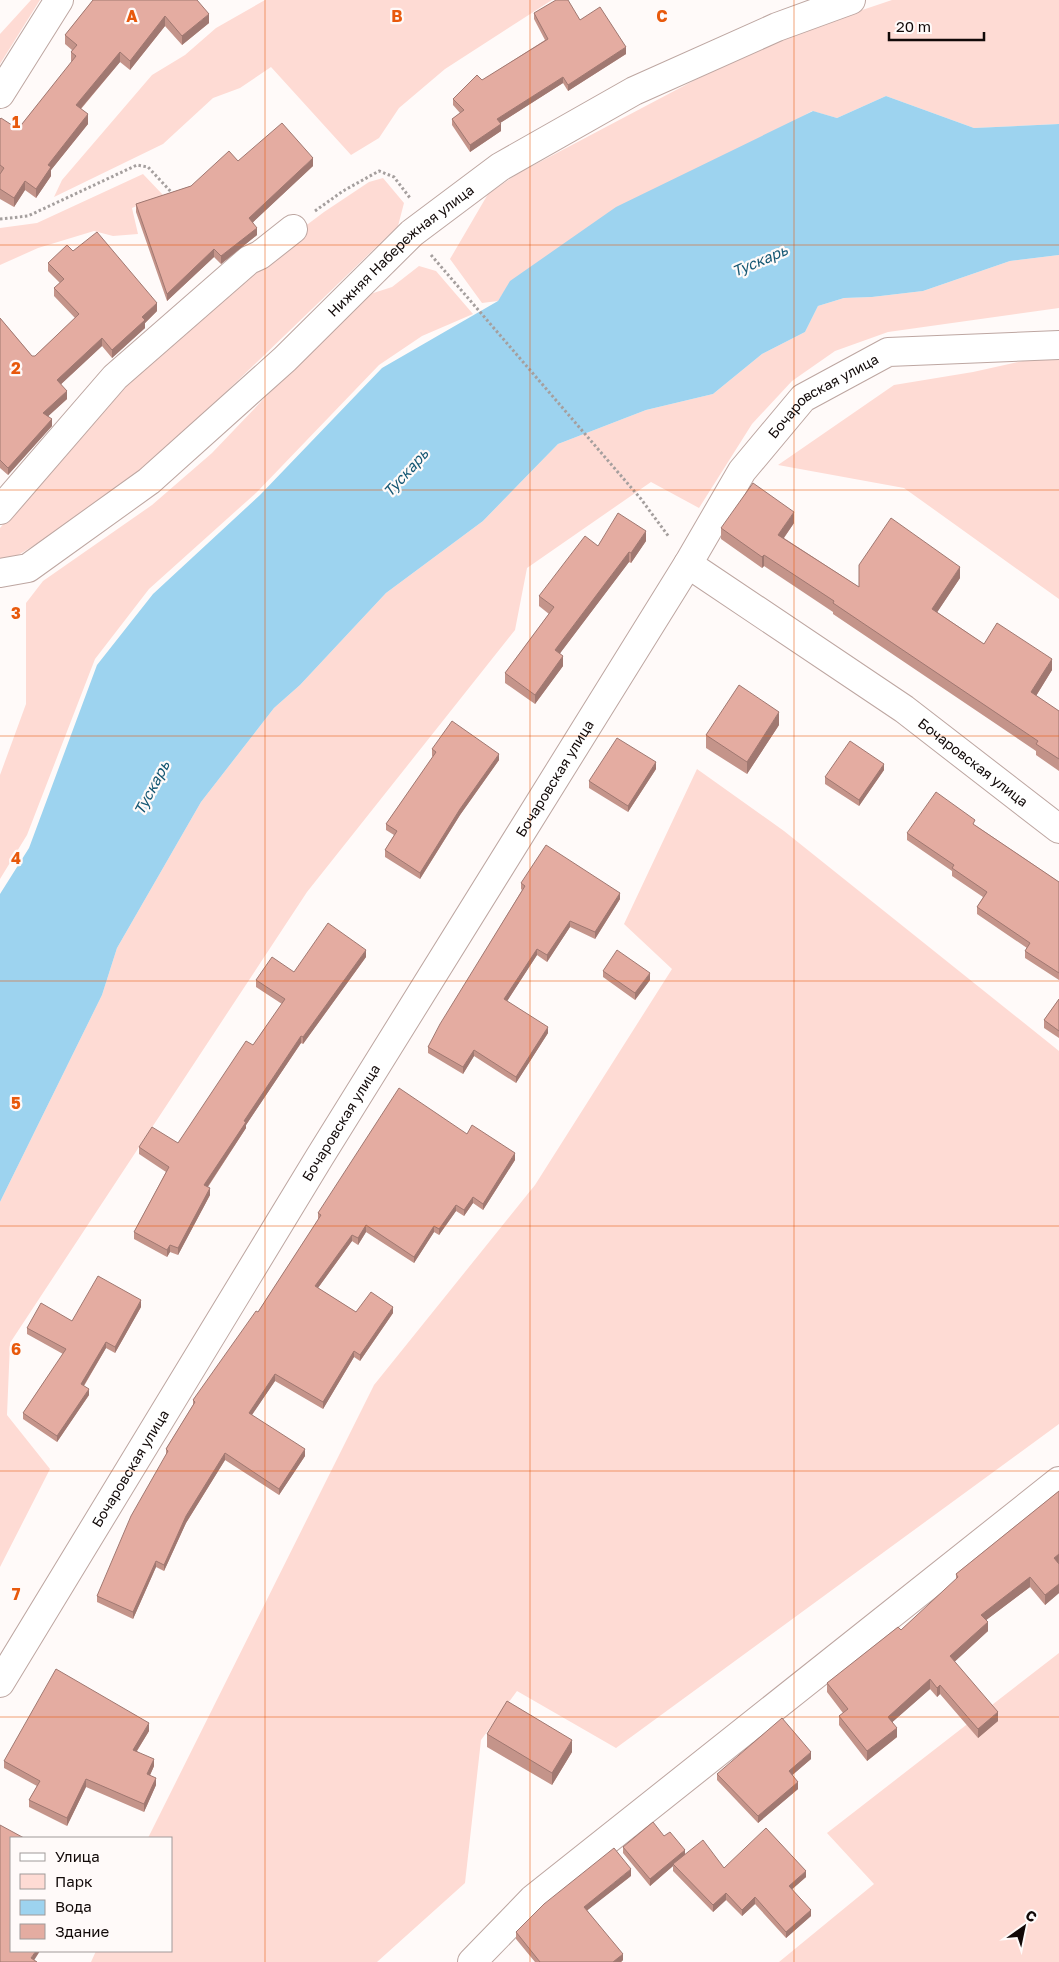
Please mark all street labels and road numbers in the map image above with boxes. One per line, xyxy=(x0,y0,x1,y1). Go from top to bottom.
street label: Нижняя Набережная улица xyxy=(324,181,477,320)
street label: Бочаровская улица xyxy=(764,350,881,441)
street label: Бочаровская улица xyxy=(915,714,1032,810)
street label: Бочаровская улица xyxy=(512,717,597,840)
street label: Бочаровская улица xyxy=(298,1061,383,1184)
street label: Бочаровская улица xyxy=(88,1406,172,1530)

